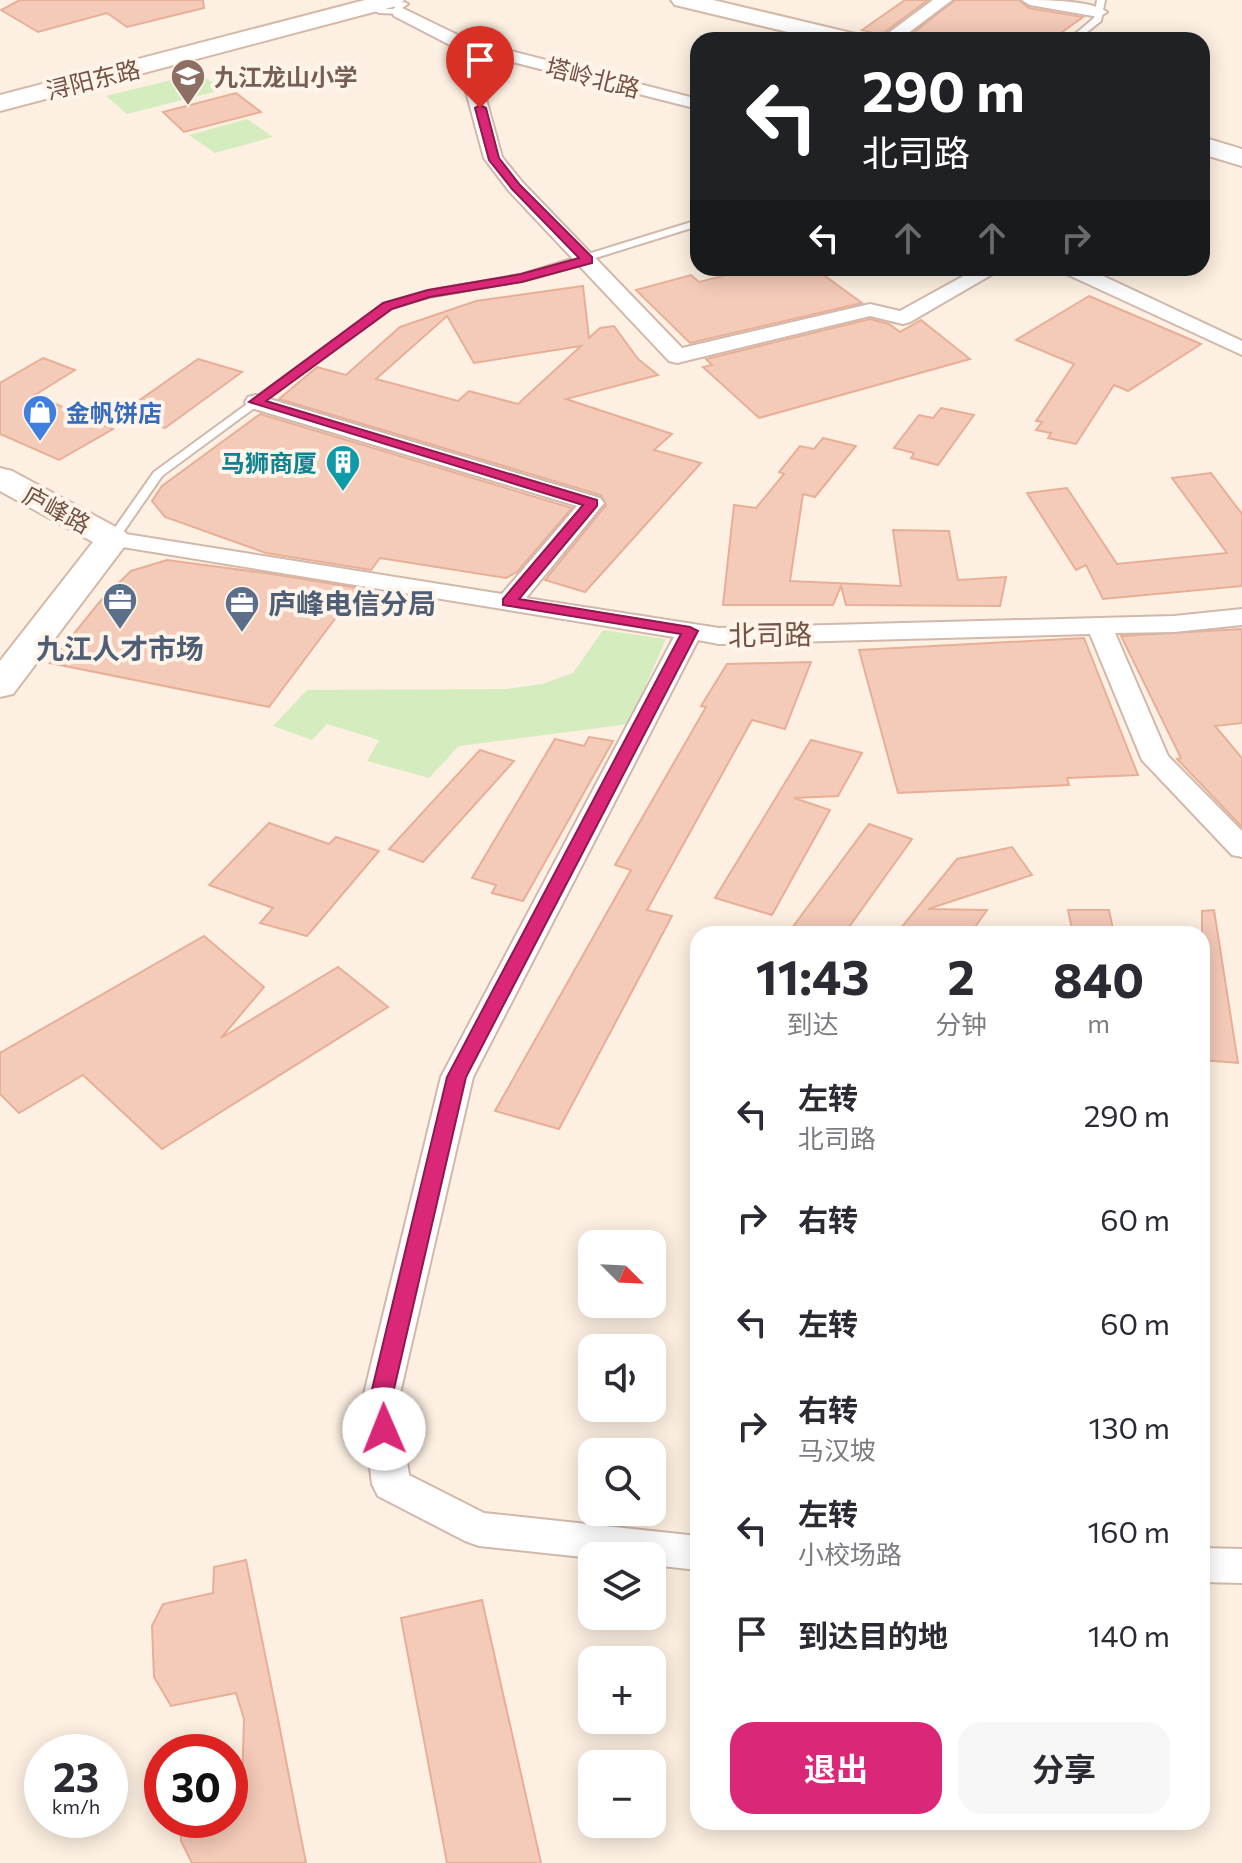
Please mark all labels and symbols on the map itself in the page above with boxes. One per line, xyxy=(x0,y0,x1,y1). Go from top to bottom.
pin xyxy=(446,26,514,108)
street label: 塔岭北路 xyxy=(543,51,643,103)
street label: 浔阳东路 xyxy=(43,53,143,105)
school or university icon: 九江龙山小学 xyxy=(169,57,207,107)
place label: 九江龙山小学 xyxy=(214,62,358,91)
shop icon: 金帆饼店 xyxy=(21,393,59,443)
place label: 金帆饼店 xyxy=(66,398,162,427)
building icon: 马狮商厦 xyxy=(324,443,362,493)
place label: 马狮商厦 xyxy=(221,448,317,477)
street label: 庐峰路 xyxy=(18,479,96,539)
office icon: 九江人才市场 xyxy=(101,581,139,631)
office icon: 庐峰电信分局 xyxy=(223,584,261,634)
place label: 庐峰电信分局 xyxy=(268,586,436,620)
street label: 北司路 xyxy=(728,616,812,652)
place label: 九江人才市场 xyxy=(36,631,204,665)
north arrow xyxy=(578,1230,666,1318)
position arrow xyxy=(342,1387,426,1471)
speed limit sign: 30 xyxy=(144,1734,248,1838)

